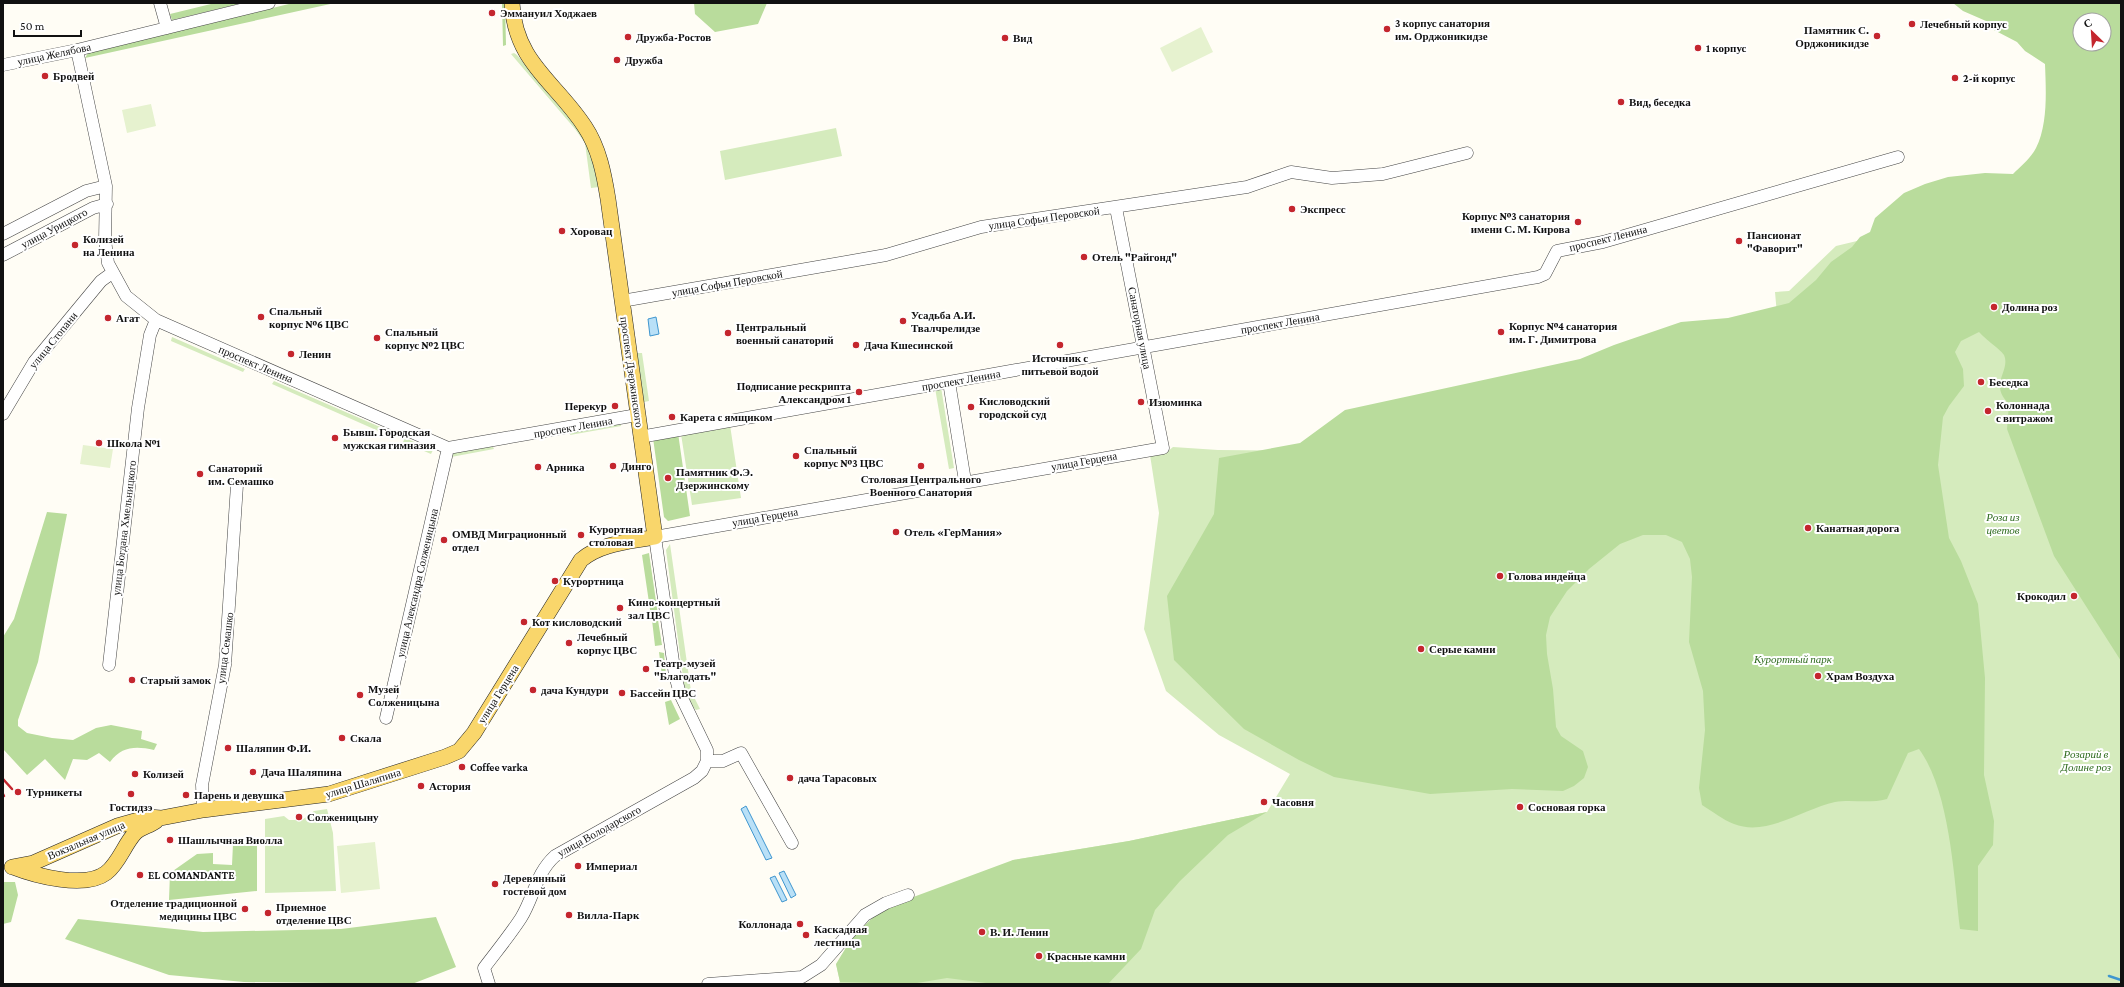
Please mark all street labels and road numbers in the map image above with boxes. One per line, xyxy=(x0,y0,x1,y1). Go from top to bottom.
street label: улица Желябова xyxy=(16,40,92,68)
street label: улица Софьи Перовской xyxy=(988,204,1100,232)
street label: улица Урицкого xyxy=(19,205,90,251)
street label: проспект Ленина xyxy=(1568,223,1648,253)
street label: улица Софьи Перовской xyxy=(671,267,783,299)
street label: Санаторная улица xyxy=(1126,286,1154,370)
street label: улица Стопани xyxy=(27,309,79,371)
street label: проспект Ленина xyxy=(1240,310,1320,336)
street label: проспект Дзержинского xyxy=(618,316,646,429)
street label: проспект Ленина xyxy=(217,343,295,385)
street label: проспект Ленина xyxy=(921,367,1001,393)
street label: проспект Ленина xyxy=(533,414,613,440)
street label: улица Герцена xyxy=(1050,449,1118,473)
street label: улица Богдана Хмельницкого xyxy=(110,459,138,596)
street label: улица Герцена xyxy=(731,505,799,529)
street label: улица Александра Солженицына xyxy=(394,507,440,659)
street label: улица Семашко xyxy=(215,611,235,685)
street label: улица Герцена xyxy=(475,662,521,725)
street label: улица Шаляпина xyxy=(324,766,402,800)
street label: улица Володарского xyxy=(555,803,643,859)
street label: Вокзальная улица xyxy=(45,818,127,862)

